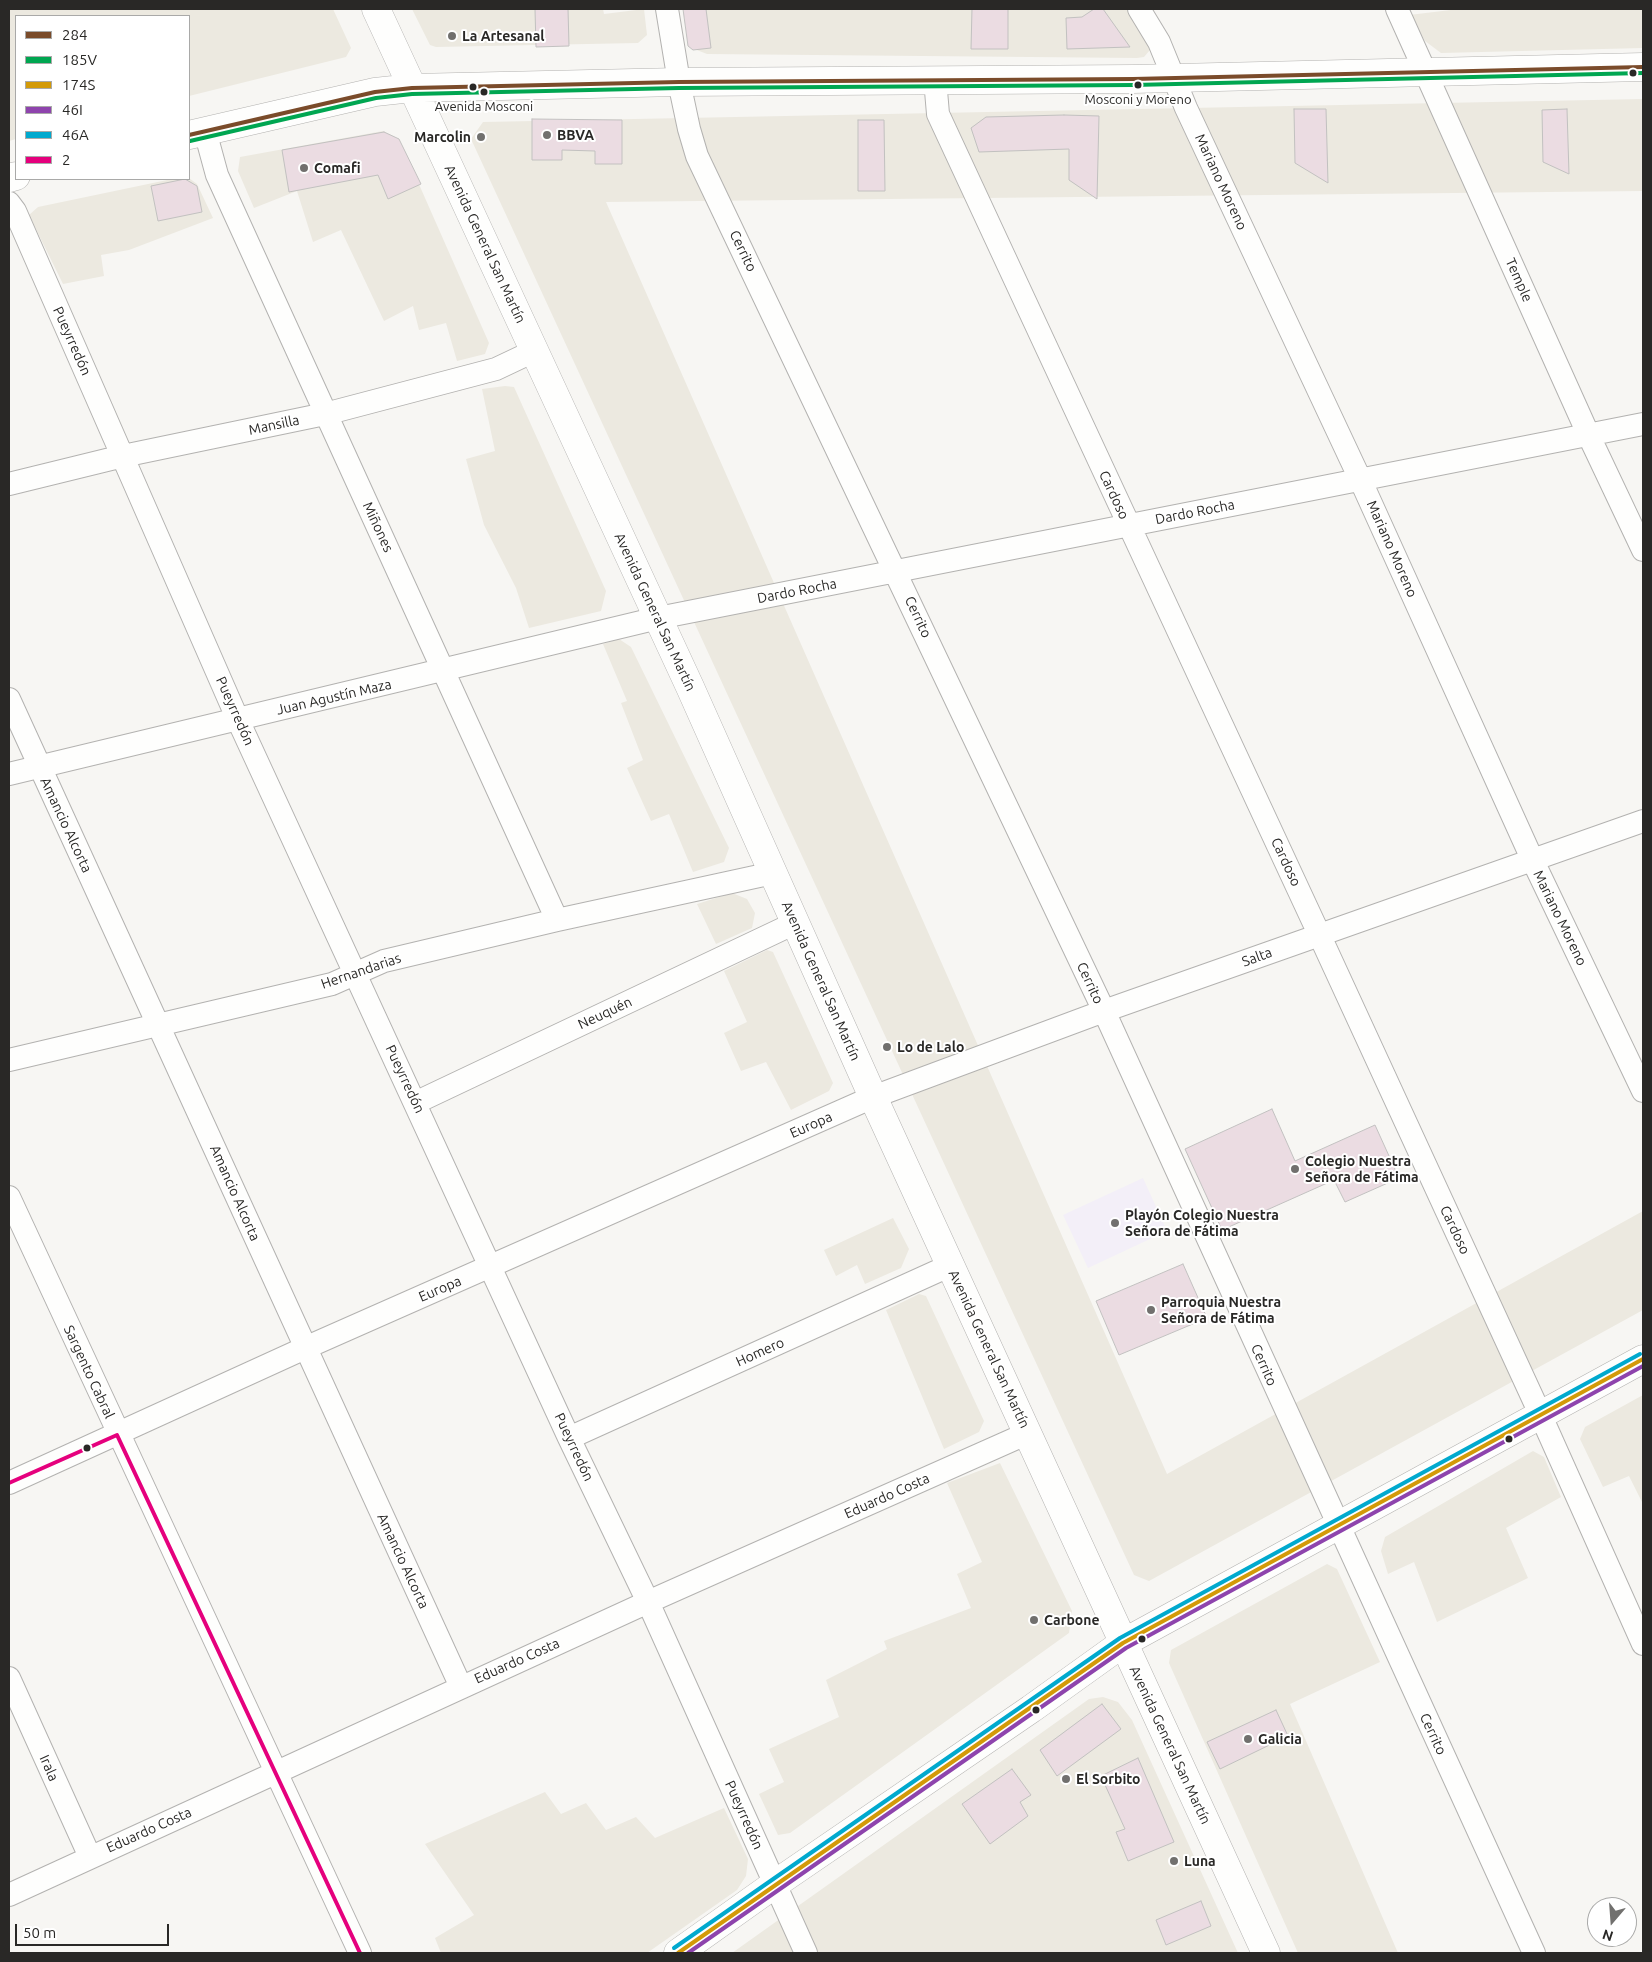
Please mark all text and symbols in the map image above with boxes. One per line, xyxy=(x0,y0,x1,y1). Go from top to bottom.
legend xyxy=(15,15,190,180)
text: 284 xyxy=(62,26,87,43)
place label: La Artesanal xyxy=(462,28,544,44)
marker: La Artesanal xyxy=(446,30,458,42)
text: 185V xyxy=(62,51,97,68)
unlabelled marker xyxy=(1628,68,1638,78)
text: 174S xyxy=(62,76,95,93)
marker: Mosconi y Moreno xyxy=(1133,80,1143,90)
unlabelled marker xyxy=(468,82,478,92)
marker: Avenida Mosconi xyxy=(479,87,489,97)
place label: Mosconi y Moreno xyxy=(1085,92,1191,108)
place label: Avenida Mosconi xyxy=(435,99,533,115)
text: 46I xyxy=(62,101,83,118)
text: 46A xyxy=(62,126,89,143)
place label: BBVA xyxy=(557,127,594,143)
place label: Marcolin xyxy=(414,129,471,145)
marker: BBVA xyxy=(541,129,553,141)
marker: Marcolin xyxy=(475,131,487,143)
street label: Mariano Moreno xyxy=(1191,131,1251,233)
text: 2 xyxy=(62,151,70,168)
place label: Comafi xyxy=(314,160,361,176)
marker: Comafi xyxy=(298,162,310,174)
street label: Avenida General San Martín xyxy=(441,162,529,326)
street label: Cerrito xyxy=(726,228,760,274)
street label: Temple xyxy=(1502,255,1536,305)
street label: Pueyrredón xyxy=(49,304,95,378)
street label: Mansilla xyxy=(247,411,301,439)
street label: Cardoso xyxy=(1095,468,1133,522)
street label: Dardo Rocha xyxy=(1154,496,1236,528)
street label: Mariano Moreno xyxy=(1363,498,1421,600)
street label: Miñones xyxy=(359,499,397,555)
street label: Avenida General San Martín xyxy=(611,530,699,694)
street label: Dardo Rocha xyxy=(756,575,838,607)
street label: Cerrito xyxy=(901,594,935,640)
street label: Pueyrredón xyxy=(212,674,258,748)
street label: Juan Agustín Maza xyxy=(275,676,393,718)
street label: Amancio Alcorta xyxy=(37,775,95,875)
street label: Cardoso xyxy=(1267,835,1305,889)
street label: Mariano Moreno xyxy=(1530,867,1590,969)
street label: Avenida General San Martín xyxy=(778,899,864,1063)
street label: Salta xyxy=(1240,944,1274,970)
street label: Hernandarias xyxy=(319,949,403,993)
street label: Cerrito xyxy=(1073,960,1107,1006)
street label: Neuquén xyxy=(575,993,635,1033)
place label: Lo de Lalo xyxy=(897,1039,964,1055)
marker: Lo de Lalo xyxy=(881,1041,893,1053)
street label: Pueyrredón xyxy=(382,1042,428,1116)
street label: Europa xyxy=(787,1108,835,1142)
street label: Amancio Alcorta xyxy=(206,1142,264,1244)
place label: Colegio Nuestra Señora de Fátima xyxy=(1305,1153,1419,1186)
marker: Colegio Nuestra Señora de Fátima xyxy=(1289,1163,1301,1175)
street label: Cardoso xyxy=(1436,1203,1474,1257)
place label: Playón Colegio Nuestra Señora de Fátima xyxy=(1125,1207,1279,1240)
marker: Playón Colegio Nuestra Señora de Fátima xyxy=(1109,1217,1121,1229)
street label: Avenida General San Martín xyxy=(945,1267,1033,1431)
street label: Europa xyxy=(416,1273,464,1305)
place label: Parroquia Nuestra Señora de Fátima xyxy=(1161,1294,1281,1326)
marker: Parroquia Nuestra Señora de Fátima xyxy=(1145,1304,1157,1316)
street label: Sargento Cabral xyxy=(60,1323,118,1421)
street label: Homero xyxy=(733,1334,787,1370)
street label: Cerrito xyxy=(1247,1341,1281,1389)
street label: Pueyrredón xyxy=(551,1410,597,1484)
unlabelled marker xyxy=(1504,1434,1514,1444)
unlabelled marker xyxy=(82,1443,92,1453)
street label: Eduardo Costa xyxy=(842,1470,932,1522)
street label: Amancio Alcorta xyxy=(374,1511,432,1611)
place label: Carbone xyxy=(1044,1612,1099,1628)
marker: Carbone xyxy=(1028,1614,1040,1626)
unlabelled marker xyxy=(1137,1634,1147,1644)
street label: Eduardo Costa xyxy=(472,1635,562,1687)
street label: Avenida General San Martín xyxy=(1126,1663,1214,1827)
unlabelled marker xyxy=(1031,1705,1041,1715)
street label: Cerrito xyxy=(1416,1711,1450,1757)
place label: Galicia xyxy=(1258,1731,1302,1747)
marker: Galicia xyxy=(1242,1733,1254,1745)
street label: Irala xyxy=(36,1752,62,1784)
place label: El Sorbito xyxy=(1076,1771,1141,1787)
marker: El Sorbito xyxy=(1060,1773,1072,1785)
street label: Pueyrredón xyxy=(721,1778,767,1852)
street label: Eduardo Costa xyxy=(104,1804,194,1856)
place label: Luna xyxy=(1184,1853,1216,1869)
marker: Luna xyxy=(1168,1855,1180,1867)
north arrow xyxy=(1587,1897,1637,1947)
scale bar xyxy=(18,1914,171,1946)
text: 50 m xyxy=(23,1924,56,1941)
text: N xyxy=(1600,1926,1615,1945)

